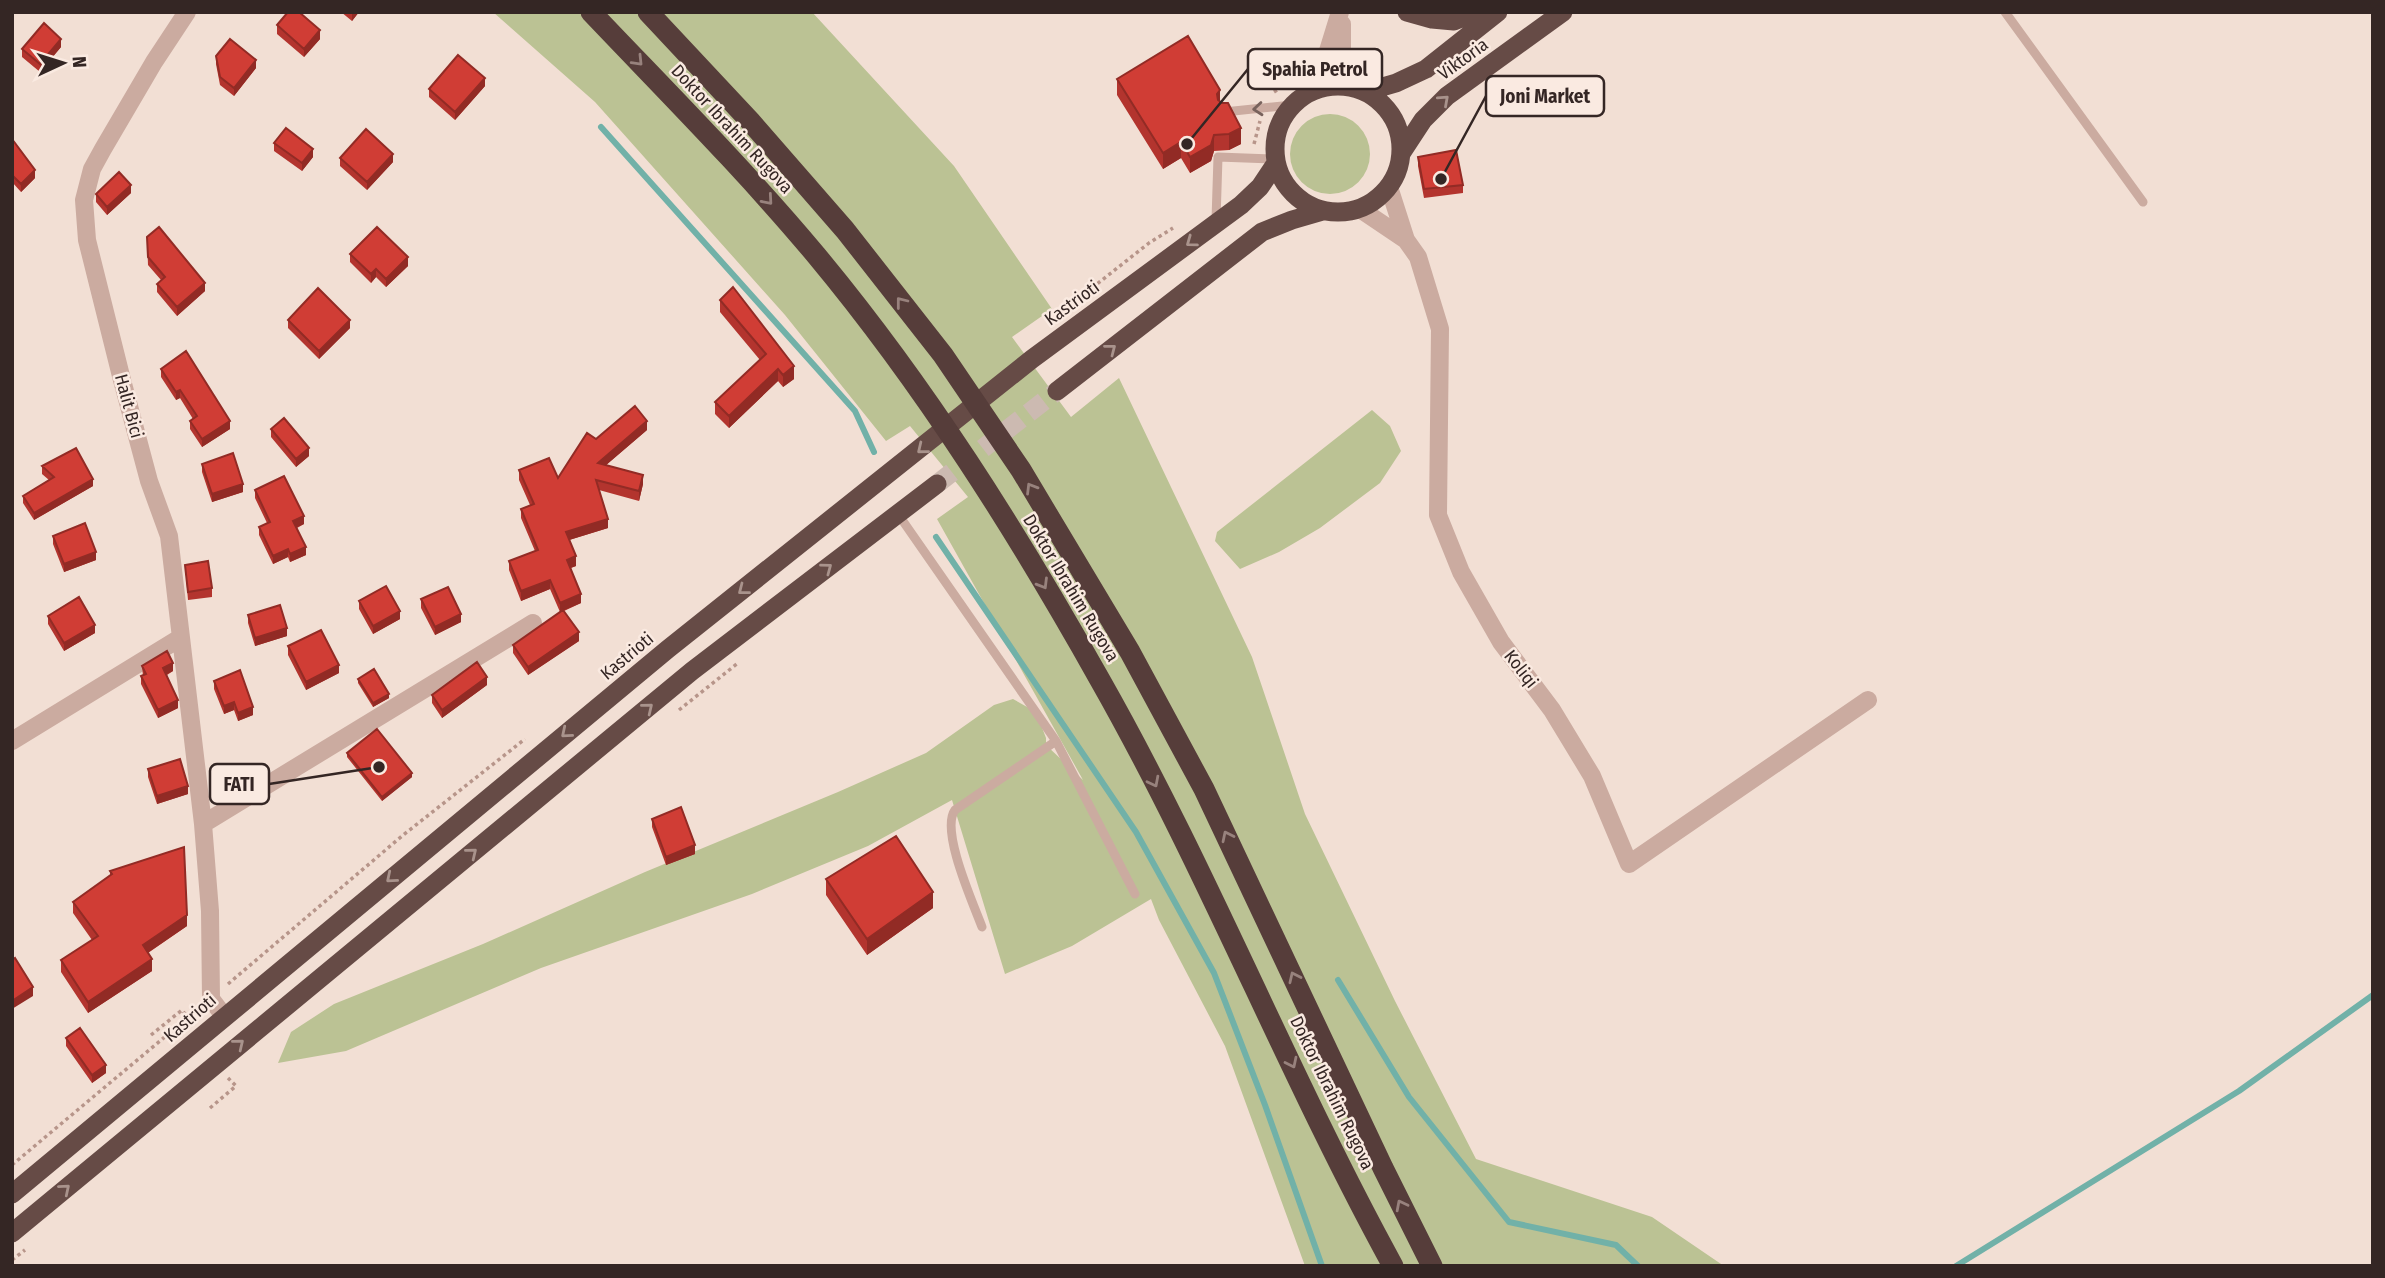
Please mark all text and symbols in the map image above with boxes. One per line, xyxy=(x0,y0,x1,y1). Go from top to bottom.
north arrow xyxy=(28,28,98,98)
street label: Viktoria xyxy=(1434,33,1493,85)
callout: Spahia Petrol xyxy=(1248,49,1382,89)
one-way arrow xyxy=(630,53,643,66)
text: N xyxy=(68,55,91,68)
text: Spahia Petrol xyxy=(1262,58,1369,81)
street label: Doktor Ibrahim Rugova xyxy=(667,60,798,198)
callout: Joni Market xyxy=(1486,76,1604,116)
text: Joni Market xyxy=(1499,85,1590,108)
one-way arrow xyxy=(1436,95,1449,108)
one-way arrow xyxy=(1252,101,1263,116)
one-way arrow xyxy=(760,192,772,205)
one-way arrow xyxy=(1186,234,1198,246)
street label: Kastrioti xyxy=(1040,276,1104,330)
one-way arrow xyxy=(897,297,910,309)
one-way arrow xyxy=(1104,344,1116,357)
street label: Halit Bici xyxy=(110,371,148,441)
one-way arrow xyxy=(917,440,929,453)
one-way arrow xyxy=(1027,483,1040,496)
street label: Doktor Ibrahim Rugova xyxy=(1018,510,1124,666)
one-way arrow xyxy=(820,564,832,577)
one-way arrow xyxy=(1035,576,1048,589)
one-way arrow xyxy=(739,581,751,594)
street label: Kastrioti xyxy=(596,628,658,684)
street label: Koliqi xyxy=(1499,646,1543,692)
one-way arrow xyxy=(639,704,652,716)
one-way arrow xyxy=(562,725,575,737)
callout: FATI xyxy=(210,764,269,804)
text: FATI xyxy=(223,773,255,796)
one-way arrow xyxy=(1146,775,1160,787)
one-way arrow xyxy=(1221,831,1235,843)
one-way arrow xyxy=(464,848,476,861)
one-way arrow xyxy=(387,870,400,882)
one-way arrow xyxy=(1288,972,1302,984)
street label: Kastrioti xyxy=(159,989,221,1047)
street label: Doktor Ibrahim Rugova xyxy=(1285,1013,1379,1174)
one-way arrow xyxy=(231,1040,244,1052)
one-way arrow xyxy=(1284,1056,1298,1068)
one-way arrow xyxy=(56,1185,69,1197)
one-way arrow xyxy=(1396,1200,1410,1212)

